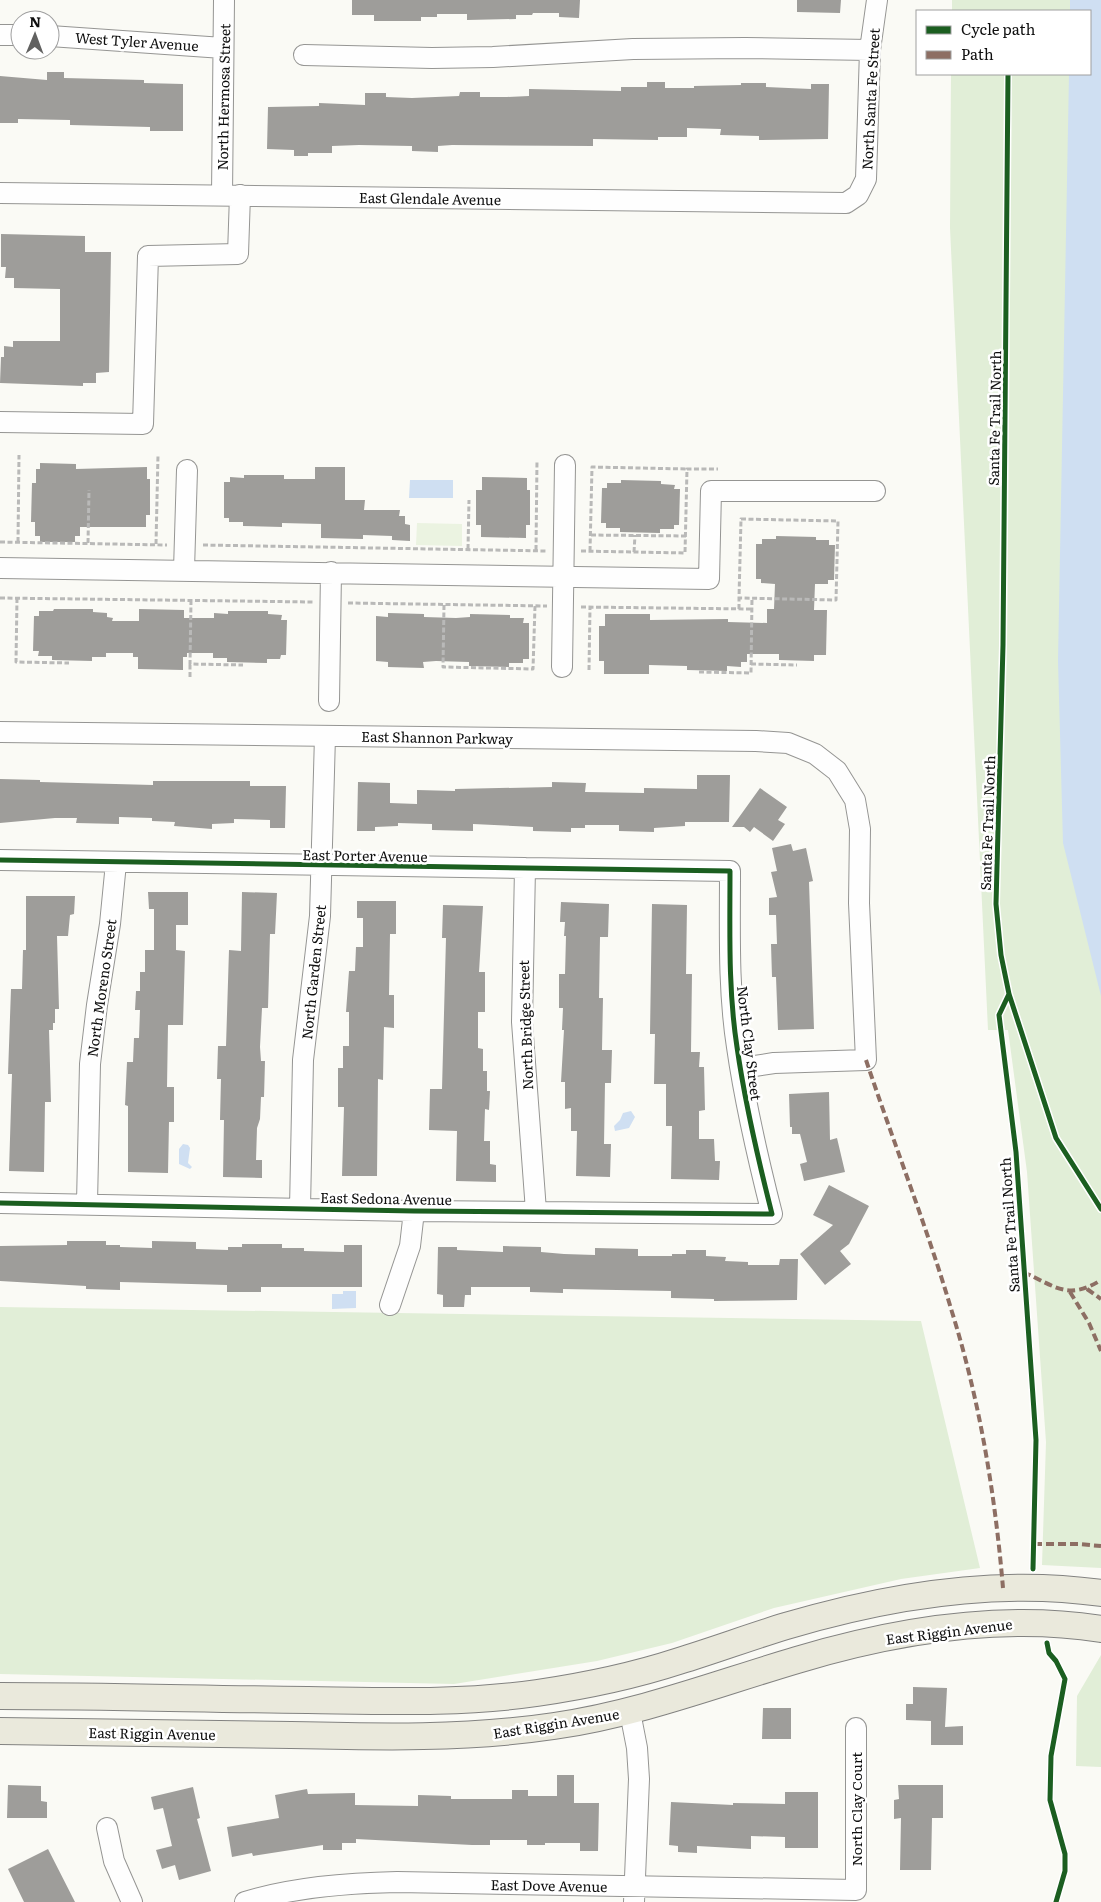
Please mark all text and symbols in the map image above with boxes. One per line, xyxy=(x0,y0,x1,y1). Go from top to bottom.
north arrow xyxy=(10,10,60,60)
legend xyxy=(916,10,1091,75)
text: N xyxy=(29,11,42,31)
text: Cycle path xyxy=(961,17,1036,40)
street label: North Hermosa Street xyxy=(212,23,234,171)
street label: West Tyler Avenue xyxy=(75,27,199,55)
street label: North Santa Fe Street xyxy=(856,27,884,170)
text: Path xyxy=(961,42,994,65)
street label: East Glendale Avenue xyxy=(359,187,501,209)
street label: Santa Fe Trail North xyxy=(983,350,1005,486)
street label: East Shannon Parkway xyxy=(361,726,514,748)
street label: Santa Fe Trail North xyxy=(975,755,999,891)
street label: East Porter Avenue xyxy=(302,844,428,866)
street label: North Garden Street xyxy=(296,903,330,1040)
street label: North Moreno Street xyxy=(81,917,121,1058)
street label: North Bridge Street xyxy=(513,959,537,1090)
street label: North Clay Street xyxy=(733,984,767,1102)
street label: Santa Fe Trail North xyxy=(994,1157,1024,1293)
street label: East Sedona Avenue xyxy=(320,1187,452,1209)
street label: East Riggin Avenue xyxy=(885,1613,1013,1649)
street label: East Riggin Avenue xyxy=(492,1703,620,1743)
street label: East Riggin Avenue xyxy=(88,1722,216,1744)
street label: North Clay Court xyxy=(846,1751,866,1866)
street label: East Dove Avenue xyxy=(490,1874,608,1896)

